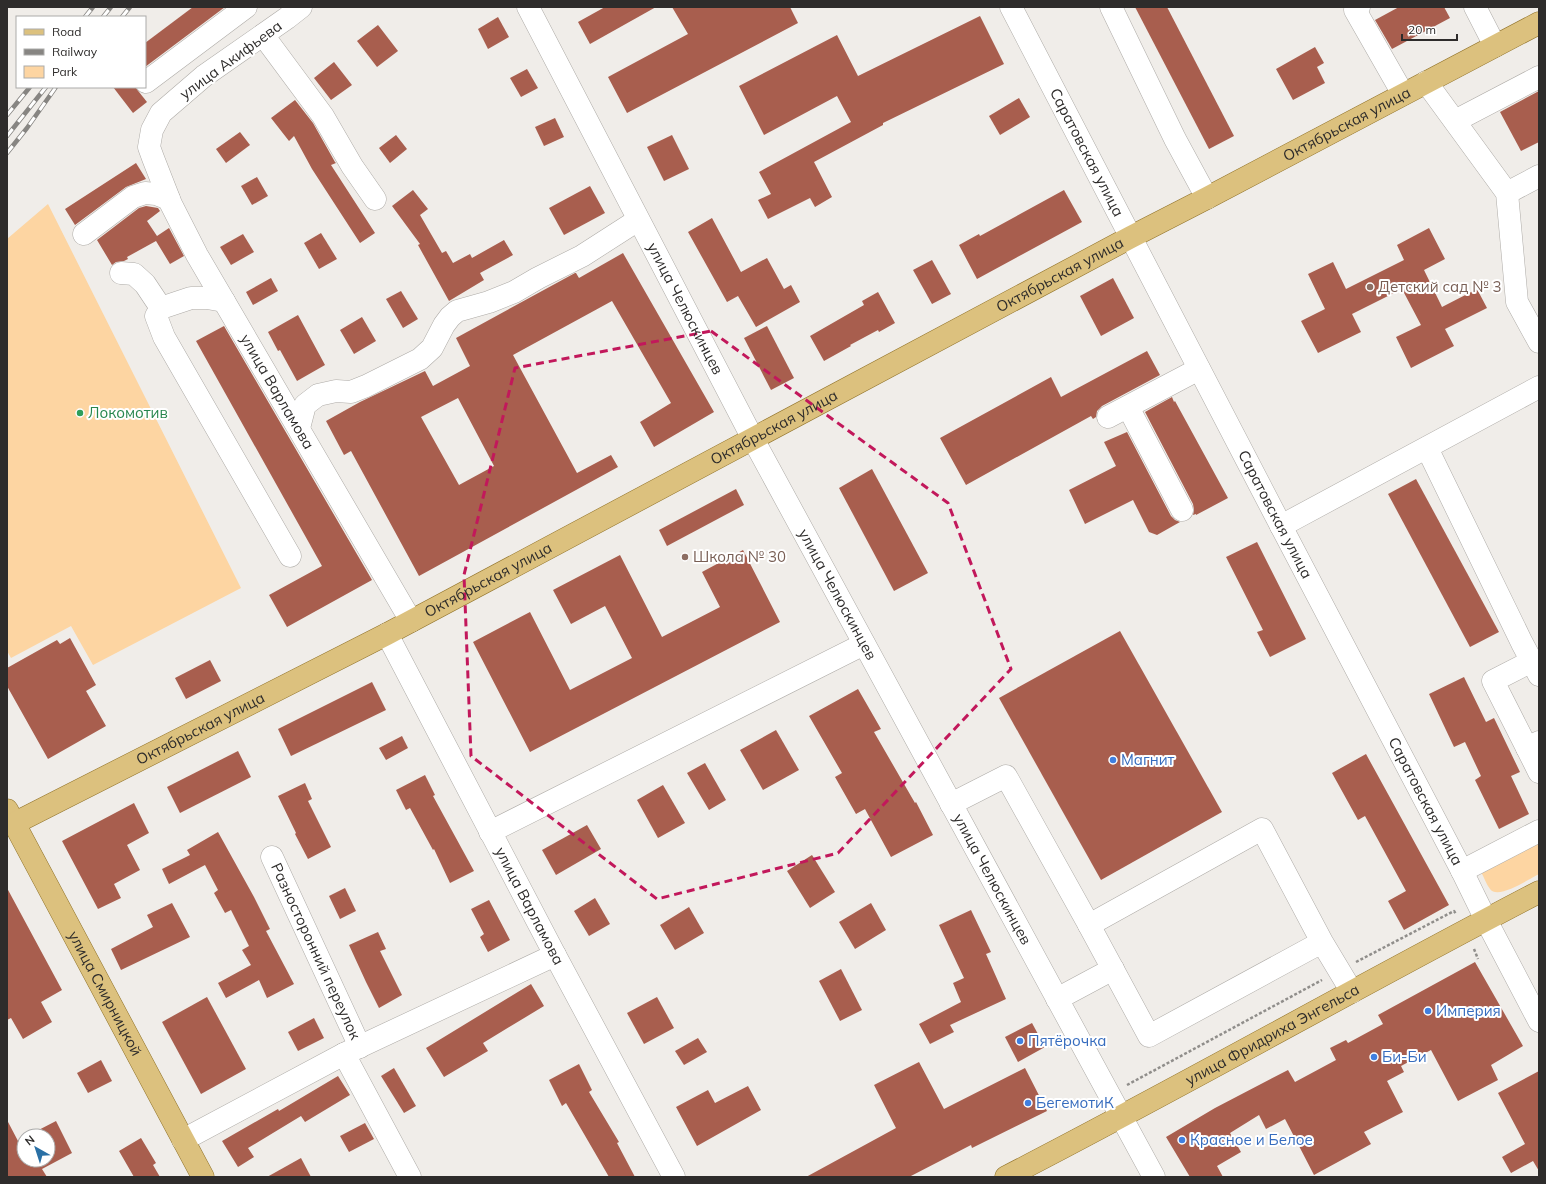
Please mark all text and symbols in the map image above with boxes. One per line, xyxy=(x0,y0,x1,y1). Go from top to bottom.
legend xyxy=(16,16,146,88)
street label: улица Акифьева xyxy=(176,16,286,103)
scale bar xyxy=(1402,16,1457,42)
text: 20 m xyxy=(1408,22,1436,37)
text: Road xyxy=(52,24,81,39)
text: Railway xyxy=(52,44,98,59)
text: Park xyxy=(52,64,78,79)
street label: Октябрьская улица xyxy=(1279,82,1414,165)
street label: Саратовская улица xyxy=(1046,85,1128,220)
street label: Октябрьская улица xyxy=(993,233,1127,316)
street label: улица Челюскинцев xyxy=(643,239,728,378)
place label: Детский сад № 3 xyxy=(1378,277,1502,296)
marker: Детский сад № 3 xyxy=(1365,282,1375,292)
street label: улица Варламова xyxy=(236,330,318,453)
street label: Октябрьская улица xyxy=(707,385,841,469)
place label: Локомотив xyxy=(88,403,168,422)
marker: Локомотив xyxy=(75,408,85,418)
street label: Саратовская улица xyxy=(1234,447,1317,582)
street label: улица Челюскинцев xyxy=(795,525,881,663)
street label: Октябрьская улица xyxy=(421,538,555,621)
place label: Школа № 30 xyxy=(693,547,786,566)
marker: Школа № 30 xyxy=(680,552,690,562)
street label: Октябрьская улица xyxy=(133,688,268,769)
street label: Саратовская улица xyxy=(1384,734,1467,869)
place label: Магнит xyxy=(1121,750,1175,769)
marker: Магнит xyxy=(1108,755,1118,765)
street label: улица Челюскинцев xyxy=(949,810,1036,948)
street label: улица Варламова xyxy=(491,844,568,968)
street label: Разносторонний переулок xyxy=(267,860,366,1043)
street label: улица Смирницкой xyxy=(64,927,147,1059)
street label: улица Фридриха Энгельса xyxy=(1182,979,1363,1089)
place label: Империя xyxy=(1436,1001,1501,1020)
marker: Империя xyxy=(1423,1006,1433,1016)
place label: Пятёрочка xyxy=(1028,1031,1106,1050)
marker: Пятёрочка xyxy=(1015,1036,1025,1046)
place label: Би-Би xyxy=(1382,1047,1427,1066)
marker: Би-Би xyxy=(1369,1052,1379,1062)
place label: БегемотиК xyxy=(1036,1093,1114,1112)
marker: БегемотиК xyxy=(1023,1098,1033,1108)
north arrow xyxy=(16,1128,56,1168)
place label: Красное и Белое xyxy=(1190,1130,1313,1149)
text: N xyxy=(22,1132,37,1148)
marker: Красное и Белое xyxy=(1177,1135,1187,1145)

